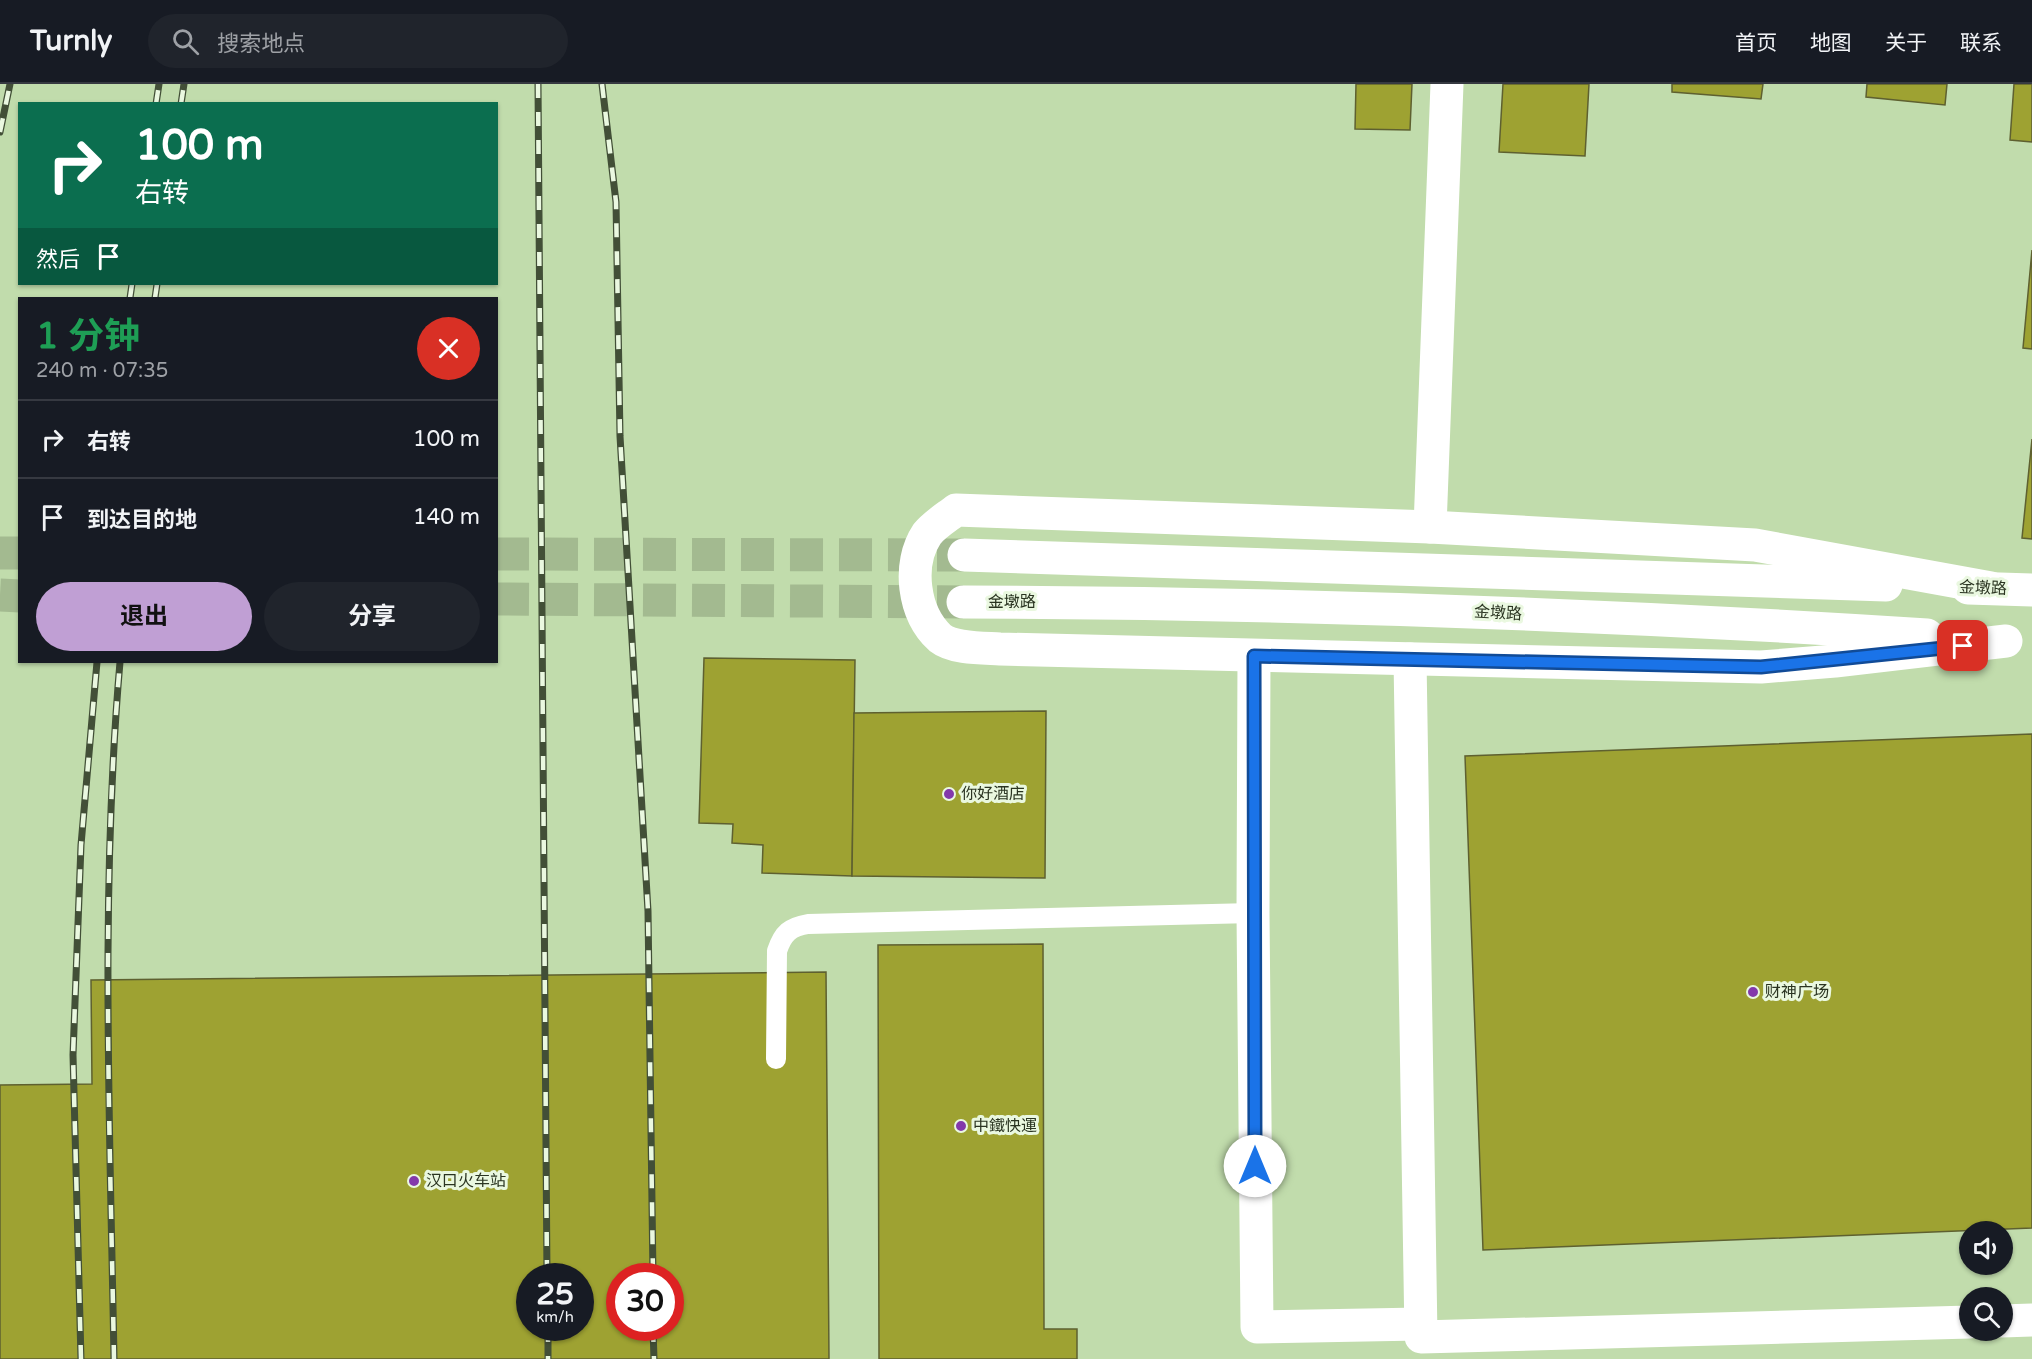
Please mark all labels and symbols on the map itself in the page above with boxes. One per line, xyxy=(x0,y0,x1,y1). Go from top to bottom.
street label: 金墩路 xyxy=(1959,577,2007,599)
street label: 金墩路 xyxy=(988,592,1036,612)
street label: 金墩路 xyxy=(1474,602,1522,624)
pin xyxy=(1937,620,1988,671)
place label: 你好酒店 xyxy=(961,784,1025,804)
marker: 你好酒店 xyxy=(942,787,956,801)
place label: 财神广场 xyxy=(1765,982,1829,1002)
marker: 财神广场 xyxy=(1746,985,1760,999)
place label: 中鐵快運 xyxy=(973,1116,1037,1136)
marker: 中鐵快運 xyxy=(954,1119,968,1133)
position arrow xyxy=(1223,1134,1287,1198)
place label: 汉口火车站 xyxy=(426,1171,506,1191)
marker: 汉口火车站 xyxy=(407,1174,421,1188)
speed limit sign: 30 xyxy=(606,1263,684,1341)

